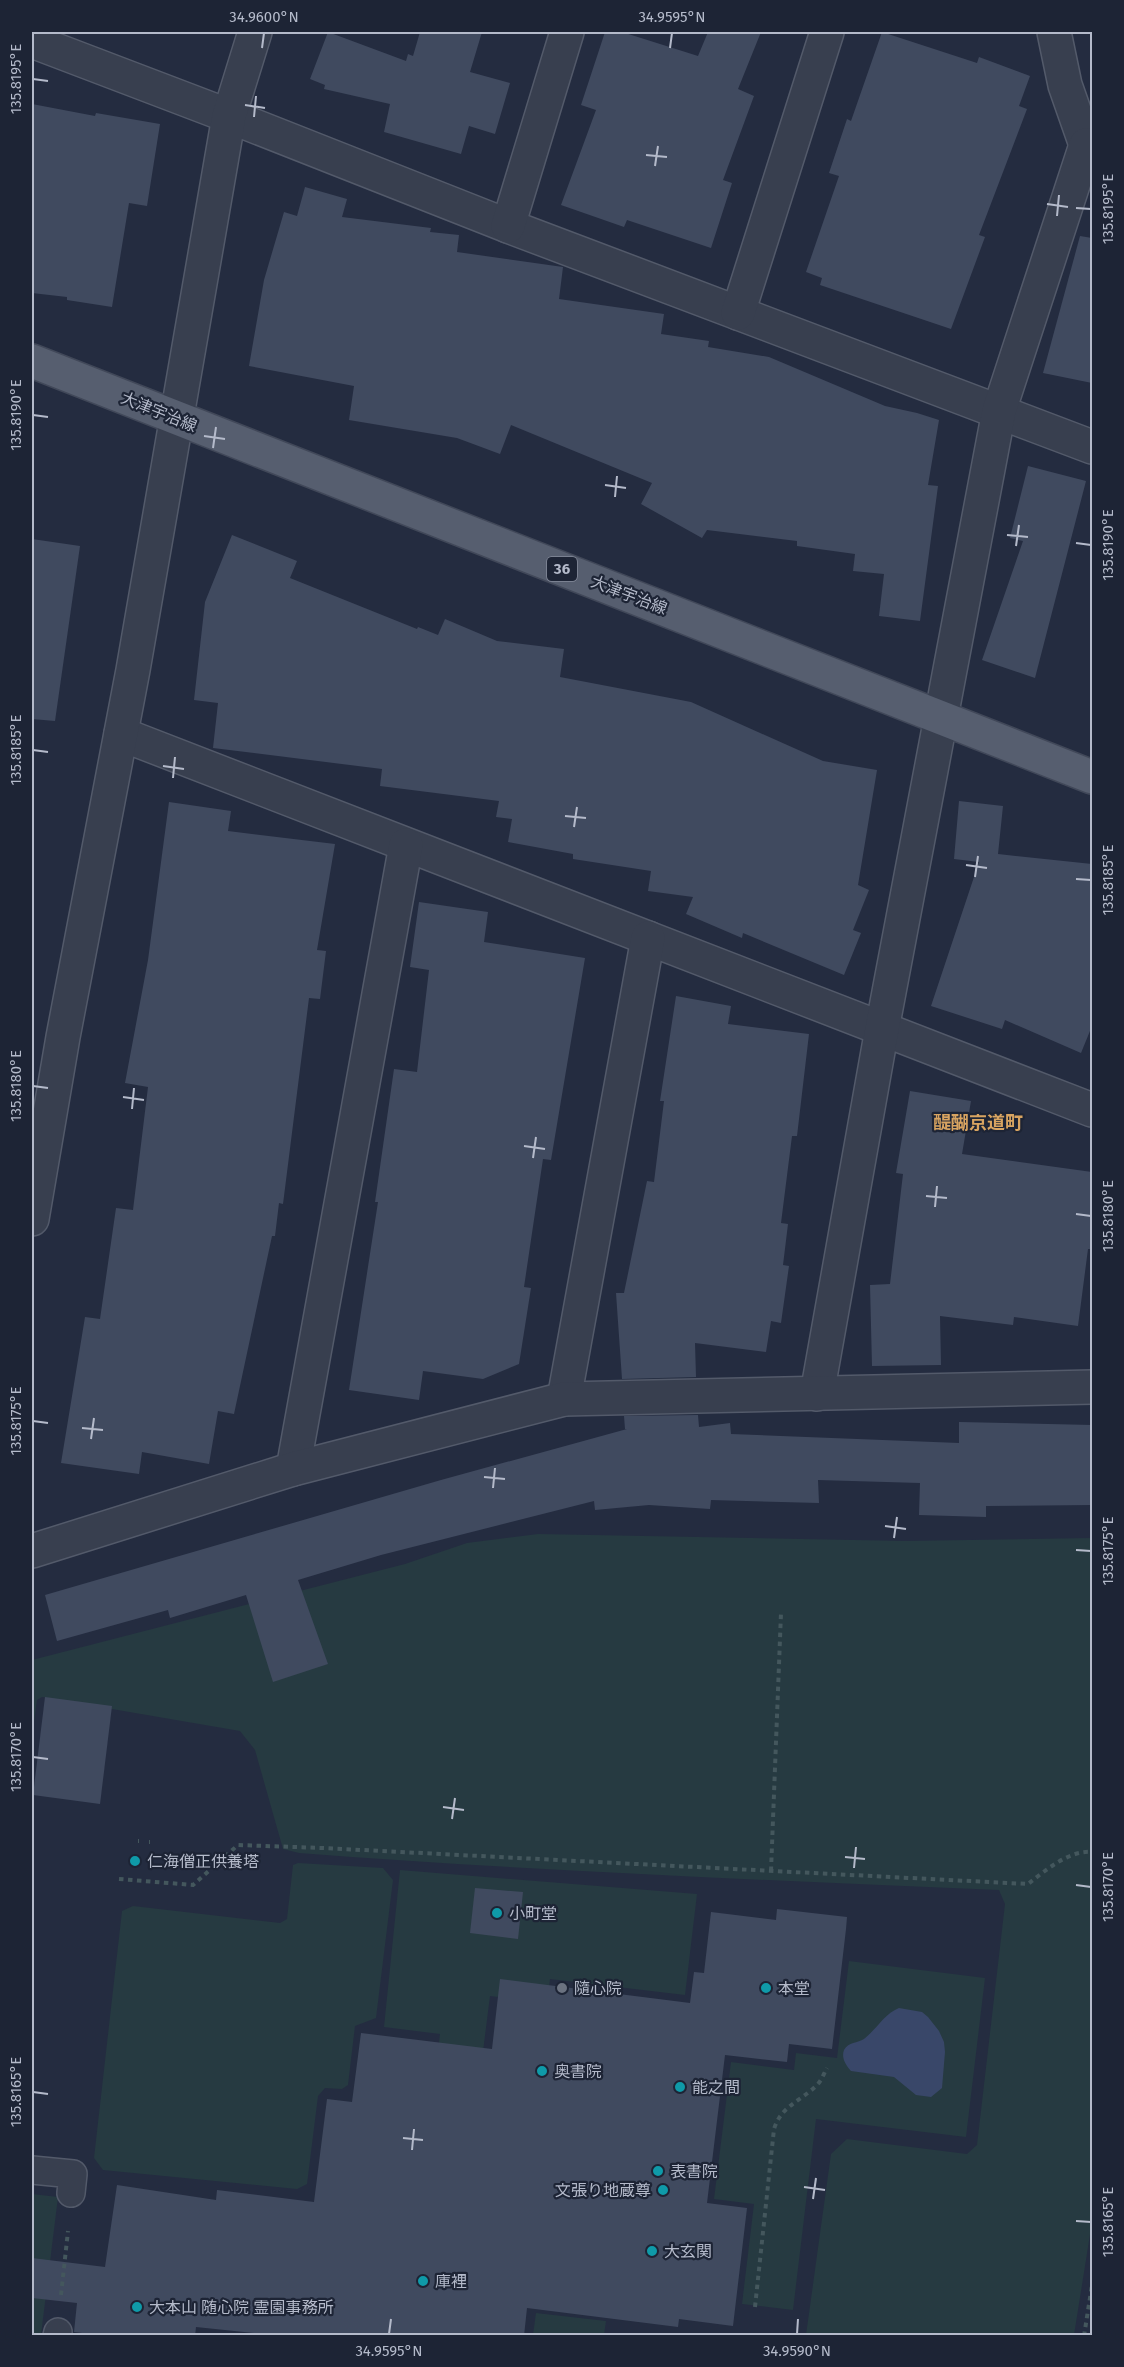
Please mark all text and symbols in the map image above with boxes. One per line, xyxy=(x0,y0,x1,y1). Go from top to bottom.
text: 34.9600°N xyxy=(229,8,299,26)
text: 34.9595°N xyxy=(638,8,706,26)
text: 135.8195°E xyxy=(7,44,25,114)
text: 135.8195°E xyxy=(1099,174,1117,244)
text: 135.8190°E xyxy=(7,379,25,451)
street label: 大津宇治線 xyxy=(118,388,200,436)
text: 135.8190°E xyxy=(1099,509,1117,581)
road number: 36 xyxy=(547,557,577,581)
street label: 大津宇治線 xyxy=(588,572,670,618)
text: 135.8185°E xyxy=(7,715,25,785)
text: 135.8185°E xyxy=(1099,845,1117,915)
text: 135.8180°E xyxy=(7,1050,25,1122)
district label: 醍醐京道町 xyxy=(933,1112,1023,1134)
text: 135.8180°E xyxy=(1099,1180,1117,1252)
text: 135.8175°E xyxy=(7,1386,25,1456)
text: 135.8175°E xyxy=(1099,1516,1117,1586)
text: 135.8170°E xyxy=(7,1722,25,1792)
place label: 仁海僧正供養塔 xyxy=(147,1852,259,1871)
text: 135.8170°E xyxy=(1099,1852,1117,1922)
marker: 仁海僧正供養塔 xyxy=(128,1854,142,1868)
place label: 小町堂 xyxy=(509,1904,557,1923)
marker: 小町堂 xyxy=(490,1906,504,1920)
place label: 隨心院 xyxy=(574,1979,622,1998)
place label: 本堂 xyxy=(778,1979,810,1998)
marker: 隨心院 xyxy=(555,1981,569,1995)
marker: 本堂 xyxy=(759,1981,773,1995)
text: 135.8165°E xyxy=(7,2057,25,2127)
place label: 奥書院 xyxy=(554,2062,602,2081)
marker: 奥書院 xyxy=(535,2064,549,2078)
place label: 能之間 xyxy=(692,2078,740,2097)
marker: 能之間 xyxy=(673,2080,687,2094)
place label: 表書院 xyxy=(670,2162,718,2181)
marker: 表書院 xyxy=(651,2164,665,2178)
place label: 文張り地蔵尊 xyxy=(555,2181,651,2200)
marker: 文張り地蔵尊 xyxy=(656,2183,670,2197)
text: 135.8165°E xyxy=(1099,2187,1117,2257)
place label: 大玄関 xyxy=(664,2242,712,2261)
marker: 大玄関 xyxy=(645,2244,659,2258)
place label: 庫裡 xyxy=(435,2272,467,2291)
marker: 庫裡 xyxy=(416,2274,430,2288)
place label: 大本山 随心院 霊園事務所 xyxy=(149,2298,333,2317)
marker: 大本山 随心院 霊園事務所 xyxy=(130,2300,144,2314)
text: 34.9595°N xyxy=(355,2342,423,2360)
text: 34.9590°N xyxy=(763,2342,831,2360)

